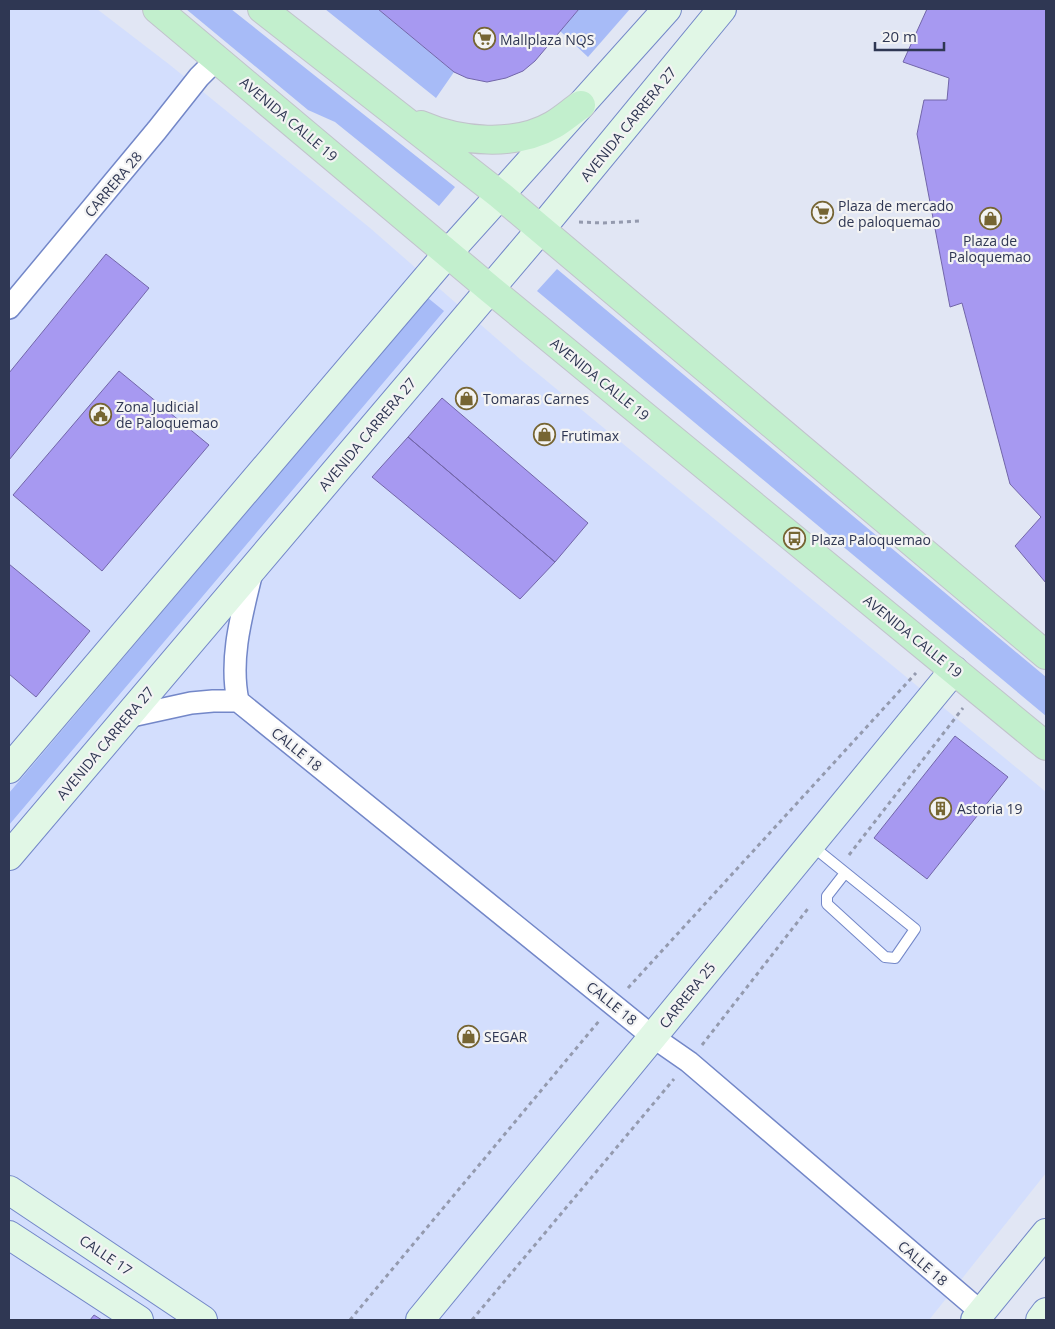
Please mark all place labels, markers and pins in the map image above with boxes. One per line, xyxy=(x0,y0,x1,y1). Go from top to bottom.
supermarket icon: Mallplaza NQS xyxy=(472,27,496,51)
place label: Mallplaza NQS xyxy=(500,30,594,49)
place label: Plaza de mercado de paloquemao xyxy=(838,196,954,231)
supermarket icon: Plaza de mercado de paloquemao xyxy=(810,201,834,225)
shop icon: Plaza de Paloquemao xyxy=(978,206,1002,230)
place label: Plaza de Paloquemao xyxy=(949,231,1031,266)
shop icon: Tomaras Carnes xyxy=(455,386,479,410)
place label: Tomaras Carnes xyxy=(483,389,589,408)
place label: Zona Judicial de Paloquemao xyxy=(116,397,218,432)
public building icon: Zona Judicial de Paloquemao xyxy=(88,402,112,426)
shop icon: Frutimax xyxy=(533,423,557,447)
place label: Frutimax xyxy=(561,426,620,445)
bus stop icon: Plaza Paloquemao xyxy=(783,527,807,551)
place label: Plaza Paloquemao xyxy=(811,530,931,549)
building icon: Astoria 19 xyxy=(929,796,953,820)
place label: Astoria 19 xyxy=(957,799,1023,818)
shop icon: SEGAR xyxy=(456,1024,480,1048)
place label: SEGAR xyxy=(484,1027,527,1046)

